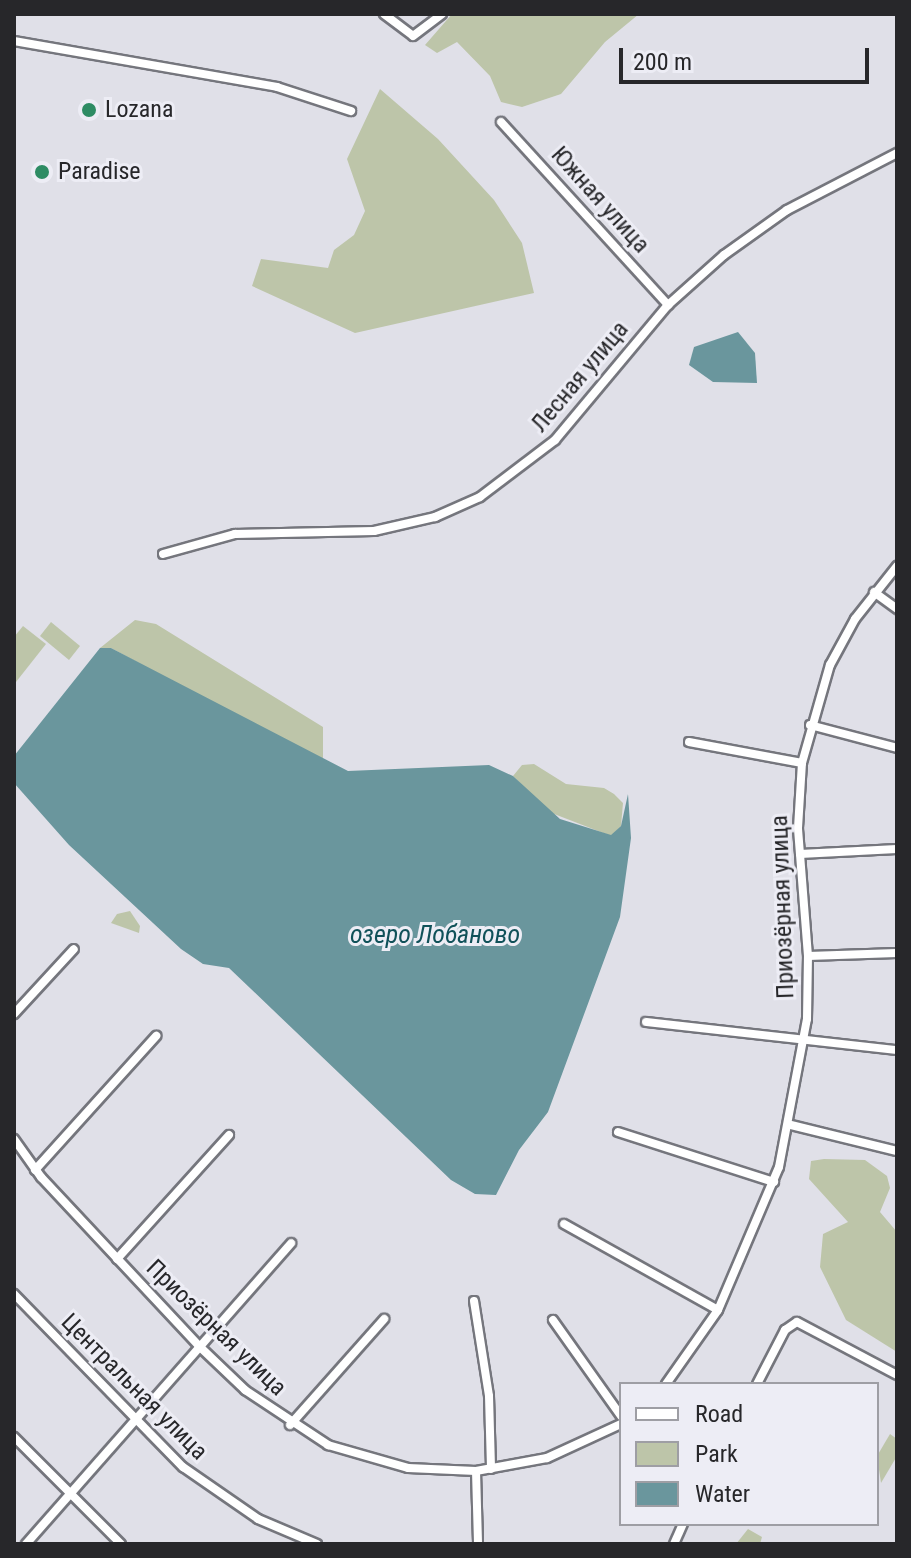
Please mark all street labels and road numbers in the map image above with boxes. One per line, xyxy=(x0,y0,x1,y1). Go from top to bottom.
street label: Южная улица xyxy=(545,141,655,259)
street label: Лесная улица xyxy=(525,316,635,438)
street label: Приозёрная улица xyxy=(765,815,801,999)
street label: Приозёрная улица xyxy=(140,1254,292,1402)
street label: Центральная улица xyxy=(55,1308,213,1466)

